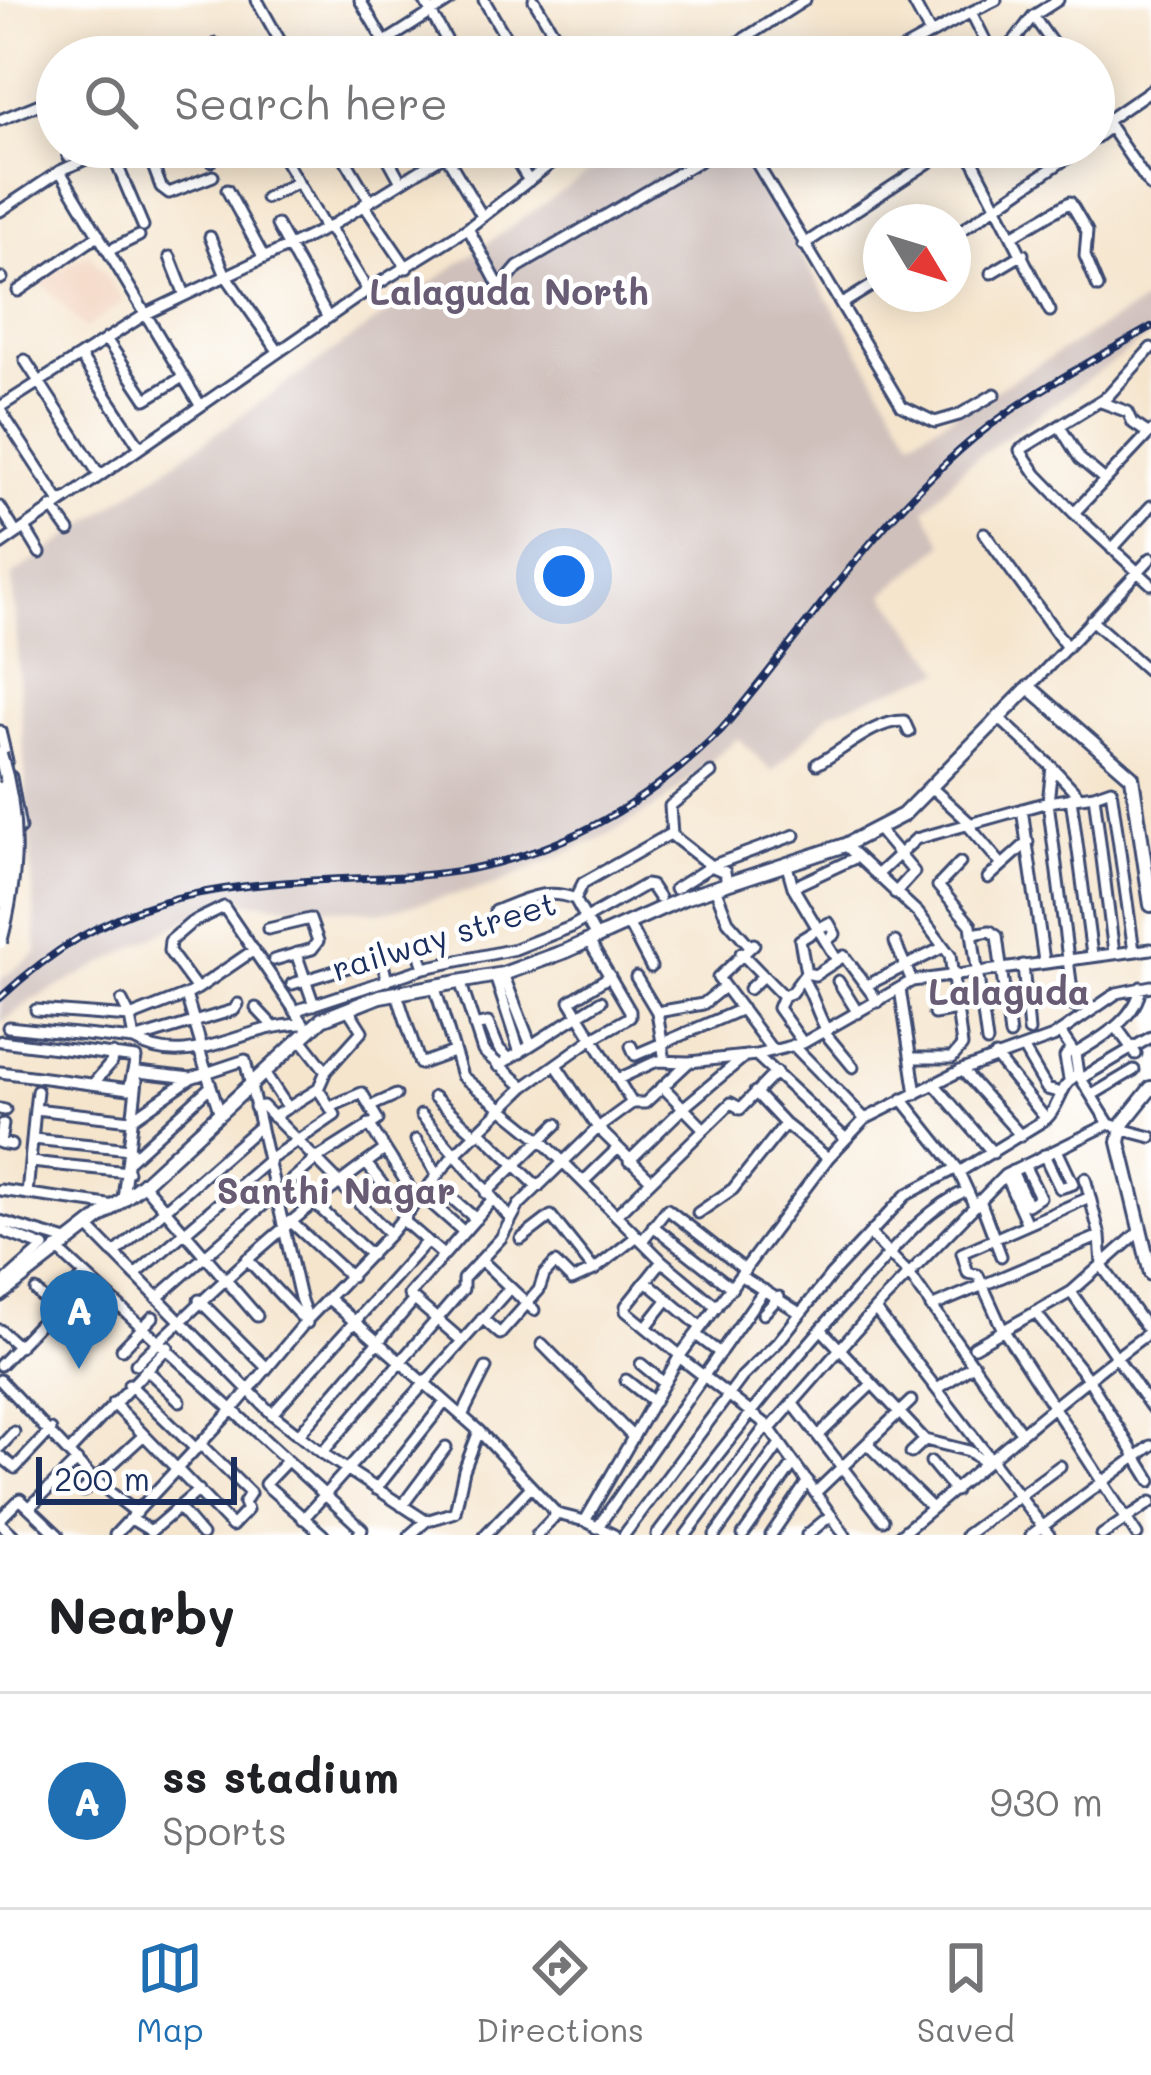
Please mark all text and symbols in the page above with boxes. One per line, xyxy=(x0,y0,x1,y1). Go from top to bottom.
search box xyxy=(36,36,1115,168)
icon: search xyxy=(78,69,144,135)
text: Search here xyxy=(174,73,448,131)
north arrow xyxy=(863,204,971,312)
district label: Lalaguda North xyxy=(369,267,649,314)
your location xyxy=(534,546,594,606)
street label: railway street xyxy=(326,880,561,990)
district label: Lalaguda xyxy=(928,967,1090,1014)
district label: Santhi Nagar xyxy=(216,1166,456,1213)
pin: A xyxy=(40,1270,118,1369)
scale bar xyxy=(36,1451,237,1504)
text: 200 m xyxy=(54,1456,150,1499)
text: Nearby xyxy=(48,1580,235,1647)
text: ss stadium xyxy=(162,1746,399,1804)
text: A xyxy=(73,1775,101,1826)
text: 930 m xyxy=(989,1775,1103,1826)
text: Sports xyxy=(162,1804,287,1855)
tab: Map xyxy=(136,1935,204,2050)
tab: Directions xyxy=(476,1935,644,2050)
tab: Saved xyxy=(917,1935,1015,2050)

